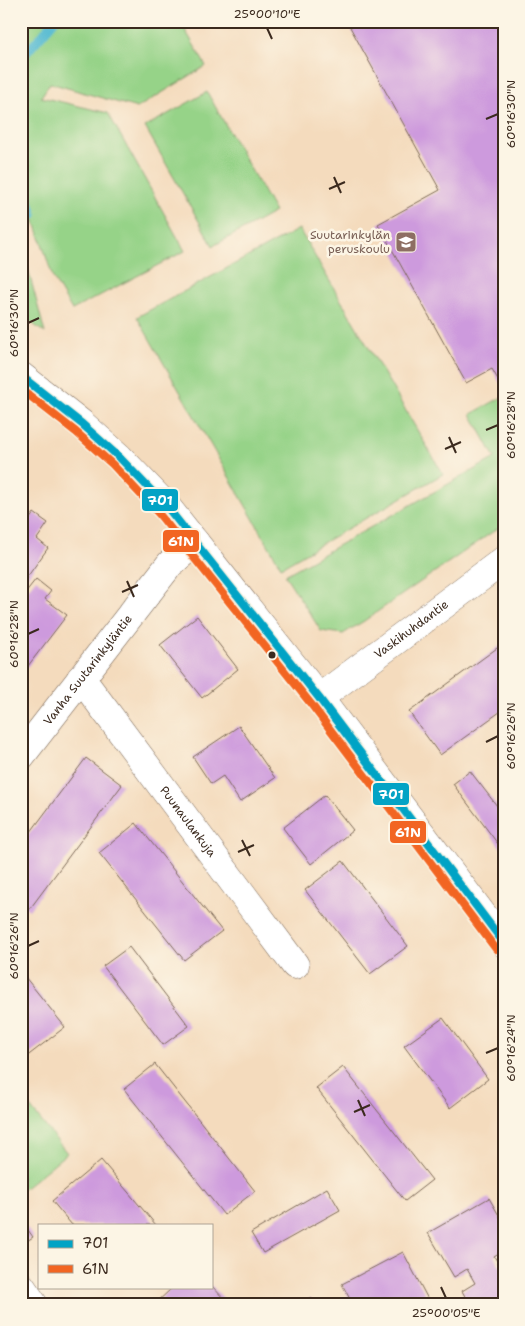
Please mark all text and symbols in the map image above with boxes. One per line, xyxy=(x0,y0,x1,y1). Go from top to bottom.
text: 25°00'10"E xyxy=(233,6,301,22)
text: 60°16'30"N xyxy=(503,80,519,148)
place label: Suutarinkylän peruskoulu xyxy=(310,227,390,257)
school or university icon: Suutarinkylän peruskoulu xyxy=(394,230,418,254)
text: 60°16'30"N xyxy=(6,289,22,357)
text: 60°16'28"N xyxy=(503,391,519,459)
line badge: 701 xyxy=(141,488,179,512)
text: 701 xyxy=(147,491,173,509)
line badge: 61N xyxy=(162,529,200,553)
text: 61N xyxy=(168,532,194,550)
street label: Vaskihuhdantie xyxy=(371,596,452,662)
text: 60°16'28"N xyxy=(6,600,22,668)
street label: Vanha Suutarinkyläntie xyxy=(40,611,136,728)
unlabelled marker xyxy=(267,650,277,660)
text: 60°16'26"N xyxy=(503,702,519,770)
line badge: 701 xyxy=(372,782,410,806)
street label: Puunaulankuja xyxy=(156,783,220,861)
text: 701 xyxy=(378,785,404,803)
line badge: 61N xyxy=(389,820,427,844)
text: 61N xyxy=(395,823,421,841)
text: 60°16'26"N xyxy=(6,912,22,980)
text: 60°16'24"N xyxy=(503,1014,519,1082)
legend xyxy=(38,1224,212,1288)
text: 701 xyxy=(82,1233,108,1253)
text: 61N xyxy=(82,1259,109,1279)
text: 25°00'05"E xyxy=(411,1305,481,1321)

